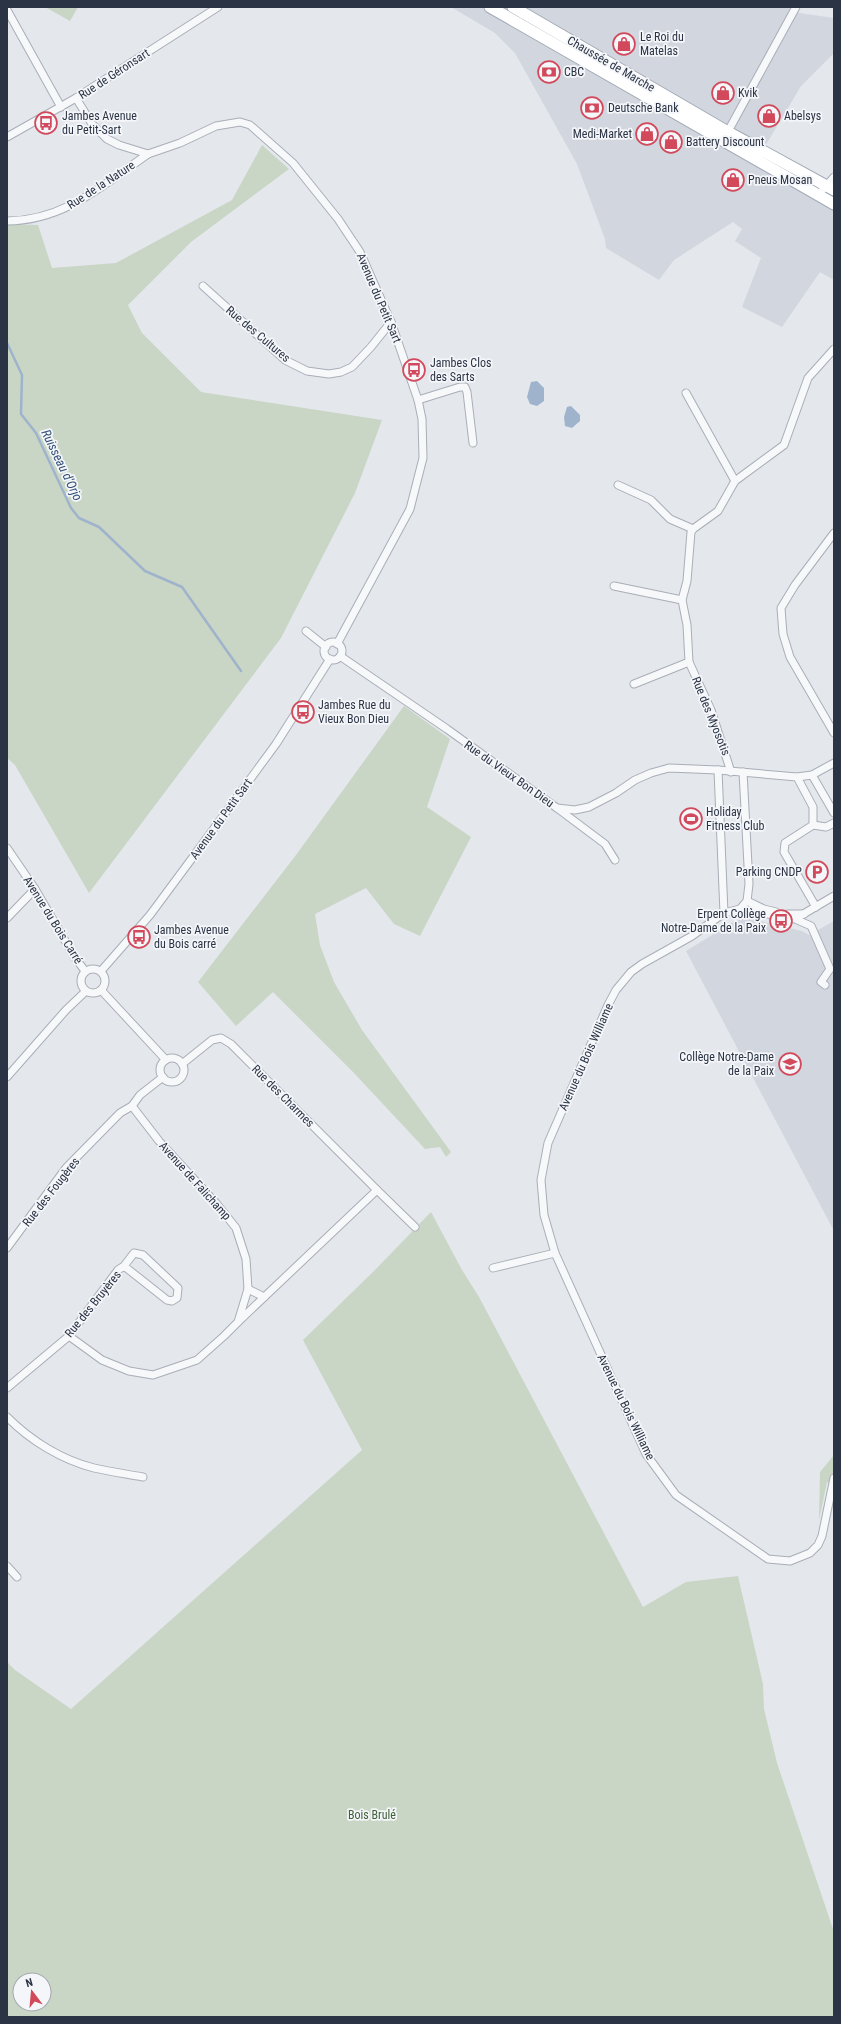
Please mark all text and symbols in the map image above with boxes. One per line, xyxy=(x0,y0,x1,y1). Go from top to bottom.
place label: Le Roi du Matelas xyxy=(640,30,684,58)
shop icon: Le Roi du Matelas xyxy=(611,31,637,57)
street label: Chaussée de Marche xyxy=(565,33,658,95)
street label: Rue de Géronsart xyxy=(76,46,152,102)
bank icon: CBC xyxy=(536,59,562,85)
place label: CBC xyxy=(564,65,584,79)
shop icon: Kvik xyxy=(710,80,736,106)
place label: Kvik xyxy=(738,86,758,100)
bank icon: Deutsche Bank xyxy=(579,95,605,121)
place label: Deutsche Bank xyxy=(608,101,679,115)
shop icon: Abelsys xyxy=(756,103,782,129)
place label: Jambes Avenue du Petit-Sart xyxy=(62,109,137,137)
place label: Abelsys xyxy=(784,109,821,123)
bus stop icon: Jambes Avenue du Petit-Sart xyxy=(33,110,59,136)
shop icon: Medi-Market xyxy=(634,121,660,147)
place label: Medi-Market xyxy=(573,127,632,141)
shop icon: Battery Discount xyxy=(658,129,684,155)
place label: Battery Discount xyxy=(686,135,765,149)
street label: Rue de la Nature xyxy=(65,158,138,212)
shop icon: Pneus Mosan xyxy=(720,167,746,193)
place label: Pneus Mosan xyxy=(748,173,812,187)
street label: Avenue du Petit Sart xyxy=(354,251,404,345)
street label: Rue des Cultures xyxy=(223,303,293,365)
place label: Jambes Clos des Sarts xyxy=(430,356,491,384)
bus stop icon: Jambes Clos des Sarts xyxy=(401,357,427,383)
water label: Ruisseau d'Orjo xyxy=(38,427,86,503)
street label: Rue des Myosotis xyxy=(689,675,733,757)
place label: Jambes Rue du Vieux Bon Dieu xyxy=(318,698,391,726)
bus stop icon: Jambes Rue du Vieux Bon Dieu xyxy=(290,699,316,725)
street label: Rue du Vieux Bon Dieu xyxy=(462,738,557,810)
street label: Avenue du Petit Sart xyxy=(187,776,255,862)
place label: Holiday Fitness Club xyxy=(706,805,765,833)
sports icon: Holiday Fitness Club xyxy=(678,806,704,832)
parking icon: Parking CNDP xyxy=(804,859,830,885)
place label: Parking CNDP xyxy=(736,865,802,879)
street label: Avenue du Bois Carré xyxy=(20,874,86,967)
place label: Erpent Collège Notre-Dame de la Paix xyxy=(661,907,766,935)
bus stop icon: Erpent Collège Notre-Dame de la Paix xyxy=(768,908,794,934)
place label: Jambes Avenue du Bois carré xyxy=(154,923,229,951)
bus stop icon: Jambes Avenue du Bois carré xyxy=(126,924,152,950)
street label: Avenue du Bois Williame xyxy=(556,1001,616,1113)
place label: Collège Notre-Dame de la Paix xyxy=(679,1050,774,1078)
school or university icon: Collège Notre-Dame de la Paix xyxy=(777,1051,803,1077)
street label: Rue des Charmes xyxy=(249,1062,317,1130)
street label: Avenue de Falichamp xyxy=(156,1139,234,1223)
street label: Rue des Fougères xyxy=(20,1155,82,1229)
street label: Rue des Bruyères xyxy=(62,1268,124,1340)
street label: Avenue du Bois Williame xyxy=(594,1352,658,1462)
park label: Bois Brulé xyxy=(348,1808,396,1822)
north arrow xyxy=(12,1972,52,2012)
text: N xyxy=(24,1976,35,1990)

